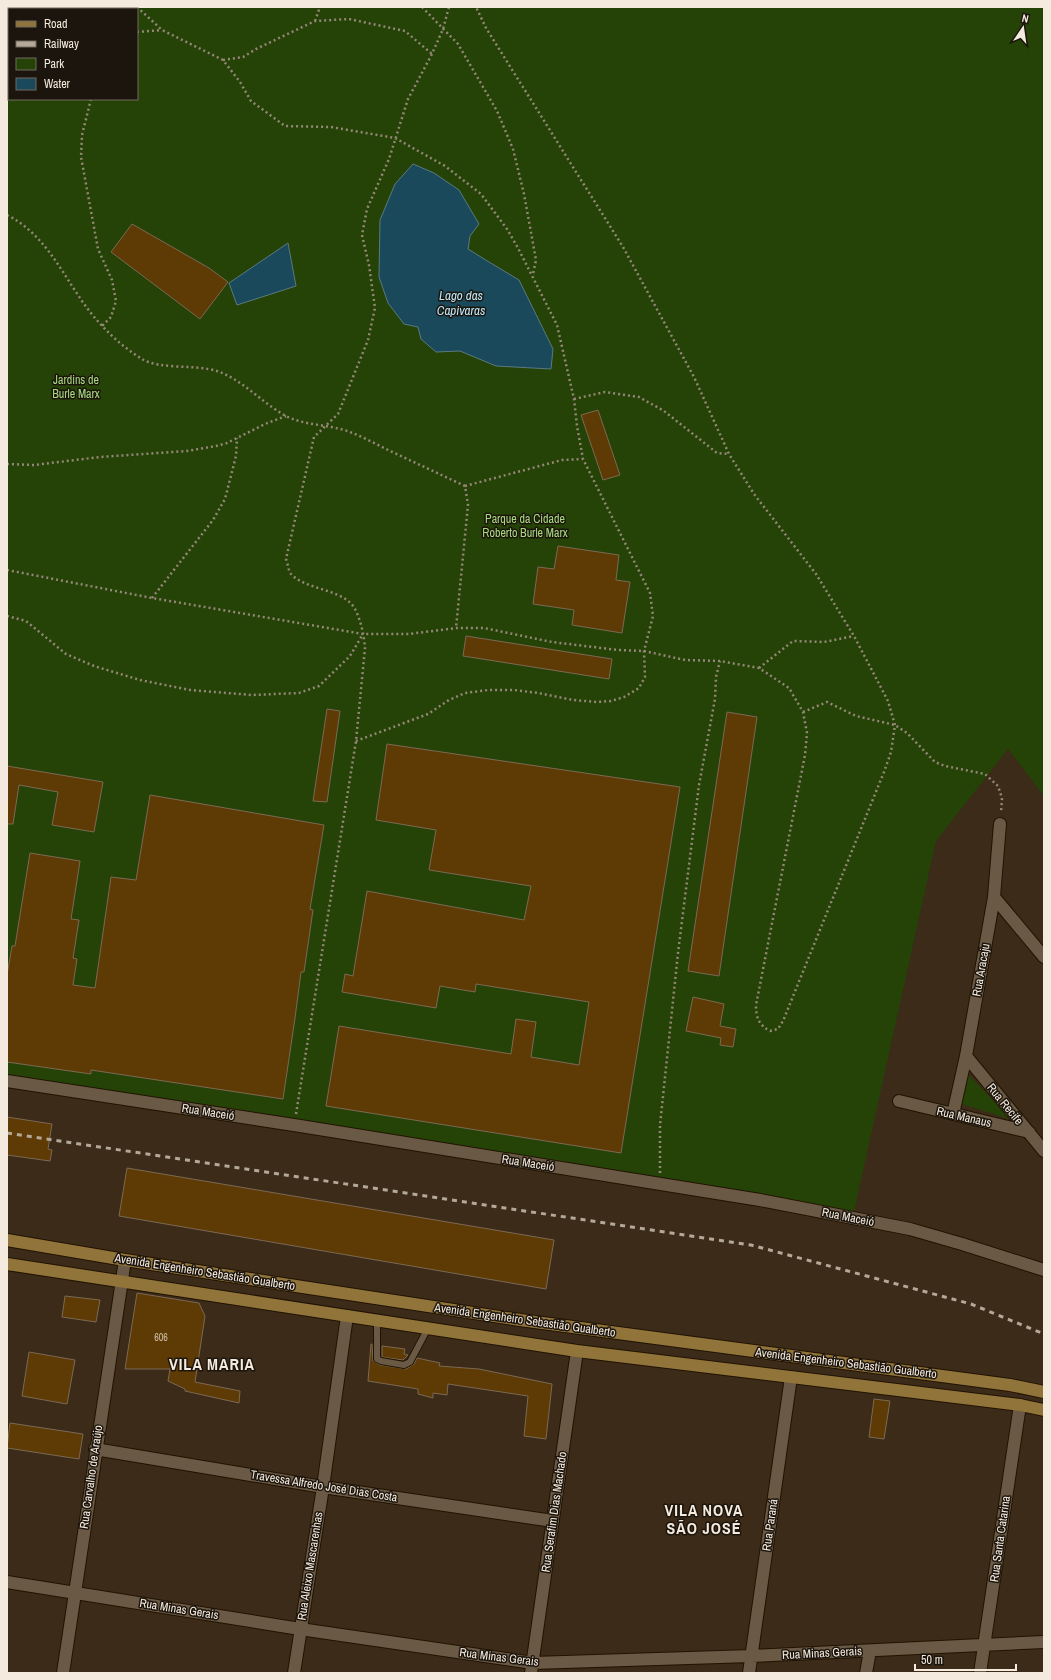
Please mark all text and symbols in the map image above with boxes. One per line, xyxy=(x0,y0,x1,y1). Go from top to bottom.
legend xyxy=(8,8,138,100)
north arrow xyxy=(1003,8,1043,48)
text: N xyxy=(1021,11,1030,26)
text: Road xyxy=(44,16,68,32)
text: Railway xyxy=(44,36,79,52)
text: Park xyxy=(44,56,64,72)
text: Water xyxy=(44,76,71,92)
water label: Lago das Capivaras xyxy=(437,287,485,319)
park label: Jardins de Burle Marx xyxy=(52,372,100,402)
park label: Parque da Cidade Roberto Burle Marx xyxy=(482,511,568,541)
street label: Rua Aracaju xyxy=(968,942,994,998)
street label: Rua Recife xyxy=(983,1080,1027,1128)
street label: Rua Maceió xyxy=(181,1100,235,1124)
street label: Rua Manaus xyxy=(935,1103,993,1131)
street label: Rua Maceió xyxy=(501,1151,555,1175)
street label: Rua Maceió xyxy=(820,1204,876,1230)
street label: Avenida Engenheiro Sebastião Gualberto xyxy=(113,1250,296,1294)
street label: Avenida Engenheiro Sebastião Gualberto xyxy=(433,1299,617,1341)
house number: 606 xyxy=(154,1331,168,1344)
street label: Avenida Engenheiro Sebastião Gualberto xyxy=(753,1344,938,1382)
district label: VILA MARIA xyxy=(169,1353,255,1375)
street label: Rua Carvalho de Araújo xyxy=(76,1424,106,1530)
street label: Rua Serafim Dias Machado xyxy=(538,1451,570,1573)
street label: Travessa Alfredo José Dias Costa xyxy=(249,1466,399,1506)
street label: Rua Santa Catarina xyxy=(986,1494,1014,1583)
street label: Rua Paraná xyxy=(758,1497,782,1552)
district label: VILA NOVA SÃO JOSÉ xyxy=(664,1499,744,1539)
street label: Rua Aleixo Mascarenhas xyxy=(294,1511,326,1621)
street label: Rua Minas Gerais xyxy=(138,1595,220,1623)
street label: Rua Minas Gerais xyxy=(782,1643,862,1663)
street label: Rua Minas Gerais xyxy=(458,1644,540,1670)
scale bar xyxy=(915,1646,1016,1672)
text: 50 m xyxy=(921,1652,943,1668)

